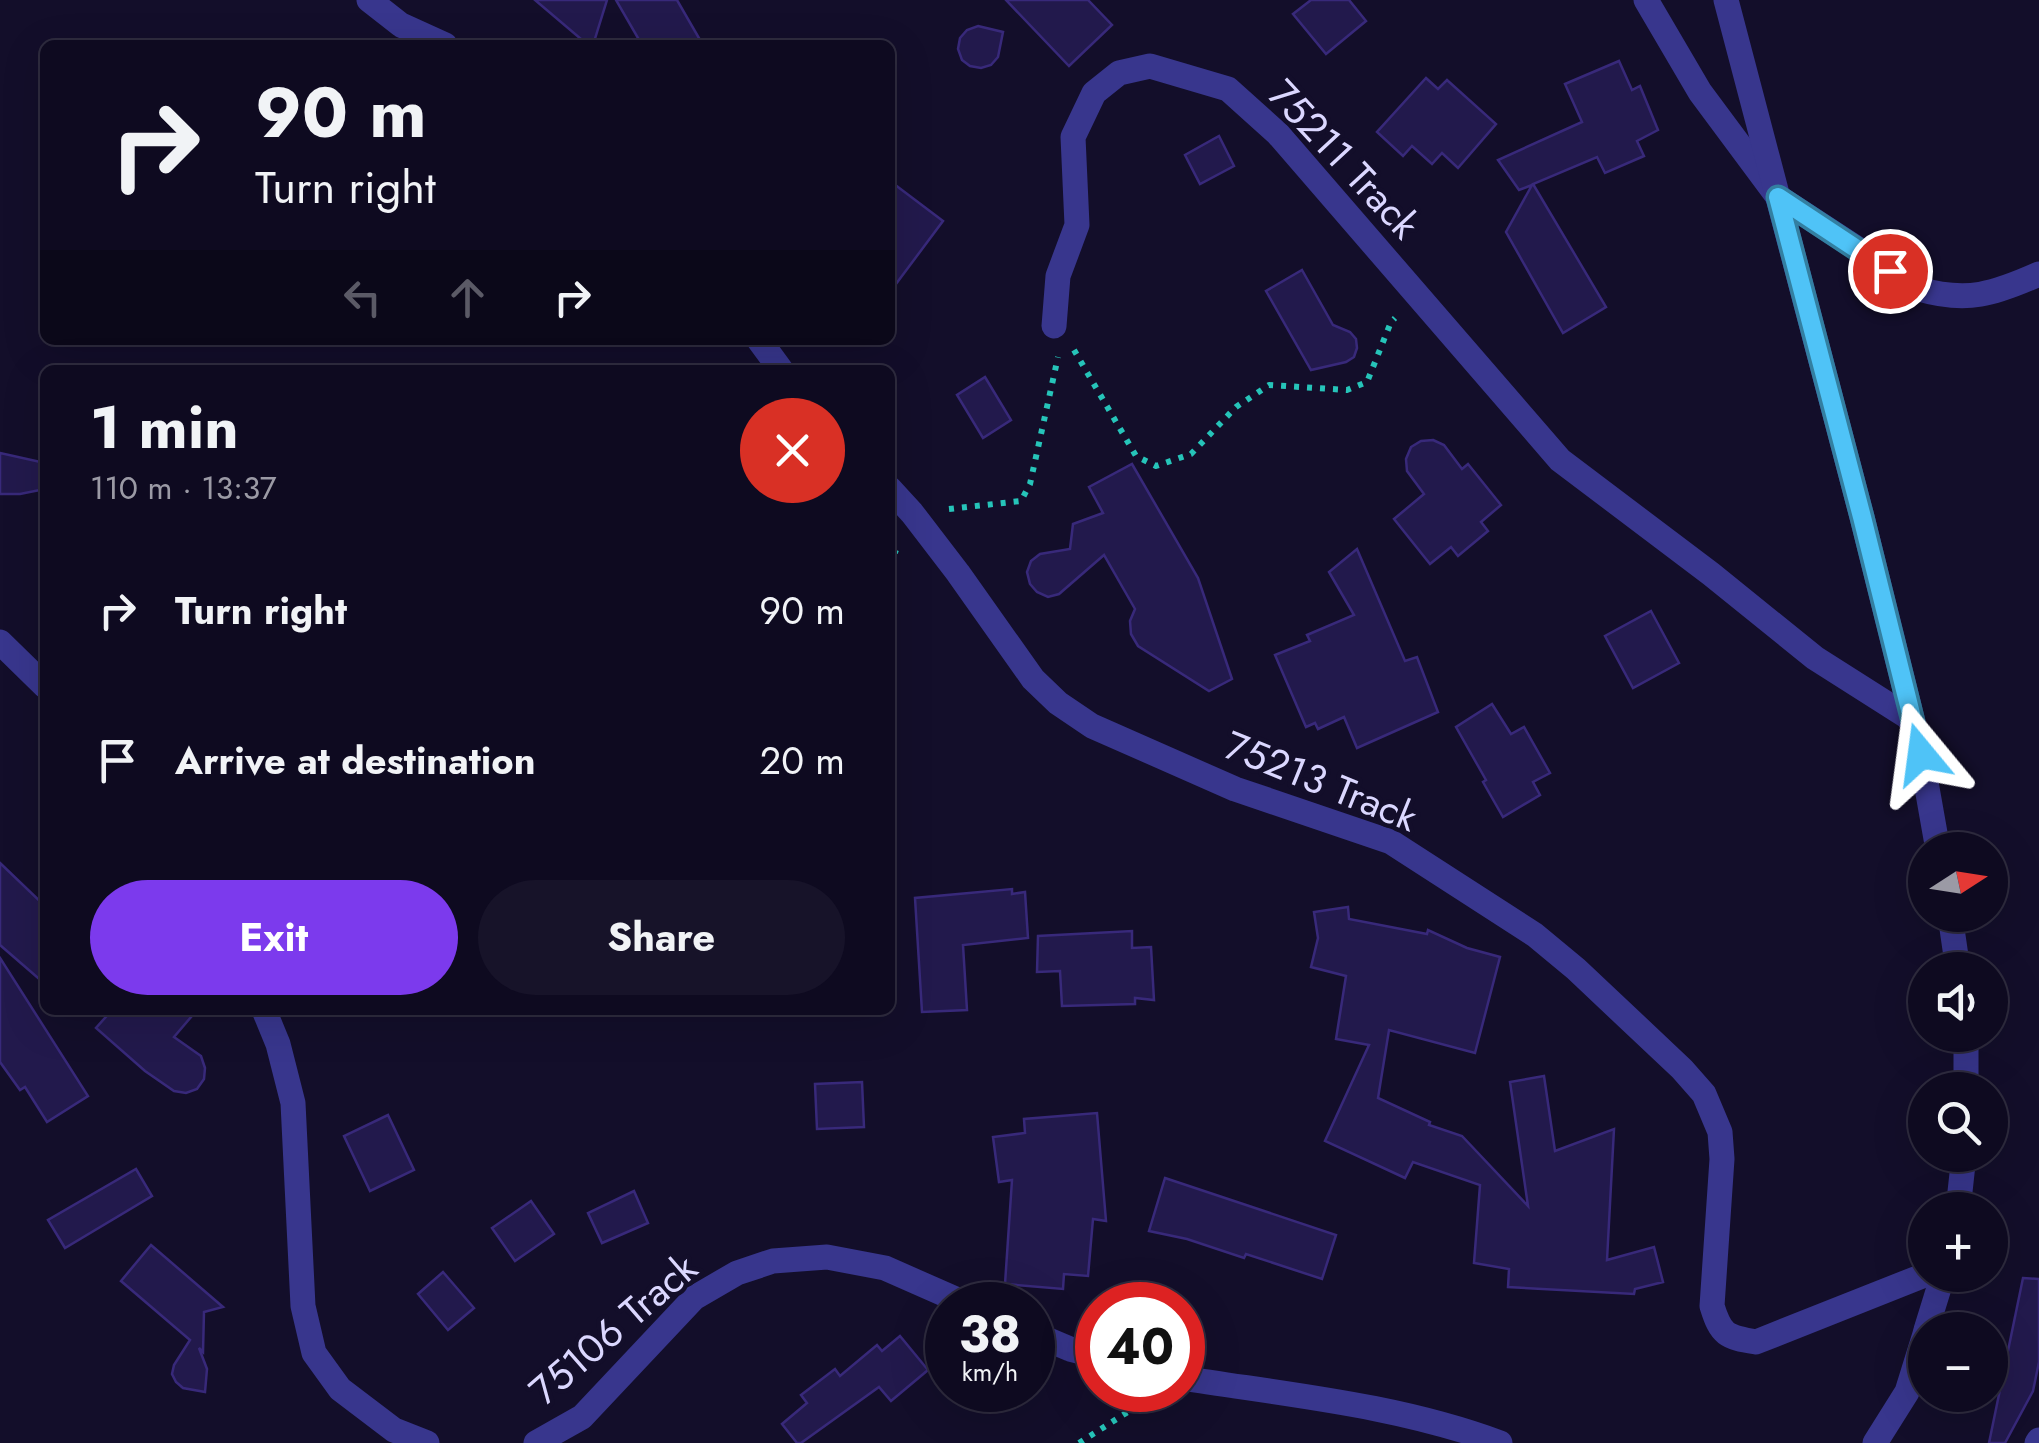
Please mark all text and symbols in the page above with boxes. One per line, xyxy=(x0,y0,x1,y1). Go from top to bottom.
text: 90 m xyxy=(255,62,427,163)
street label: 75211 Track xyxy=(1255,66,1433,252)
icon: right xyxy=(90,80,220,210)
text: Turn right xyxy=(255,155,436,220)
pin xyxy=(1848,229,1933,314)
icon: arrive xyxy=(1863,244,1918,299)
icon: left xyxy=(335,270,390,325)
icon: ahead xyxy=(440,270,495,325)
icon: right xyxy=(545,270,600,325)
text: 1 min xyxy=(90,384,239,471)
button: close xyxy=(740,398,845,503)
text: 110 m · 13:37 xyxy=(90,465,277,511)
icon: right xyxy=(90,583,145,638)
text: Turn right xyxy=(175,583,347,638)
text: 90 m xyxy=(759,583,845,638)
position arrow xyxy=(1869,702,1973,806)
street label: 75213 Track xyxy=(1216,716,1426,846)
icon: arrive xyxy=(90,733,145,788)
text: Arrive at destination xyxy=(175,733,536,788)
text: 20 m xyxy=(760,733,845,788)
north arrow xyxy=(1908,832,2008,932)
map controls xyxy=(1908,832,2008,1412)
button: Exit xyxy=(90,880,458,995)
button: Share xyxy=(478,880,845,995)
button: sound xyxy=(1908,952,2008,1052)
button: search xyxy=(1908,1072,2008,1172)
button: + xyxy=(1908,1192,2008,1292)
street label: 75106 Track xyxy=(516,1239,710,1418)
speed limit sign: 40 xyxy=(1075,1282,1205,1412)
text: 38 xyxy=(959,1298,1021,1371)
button: − xyxy=(1908,1312,2008,1412)
text: km/h xyxy=(962,1354,1018,1390)

